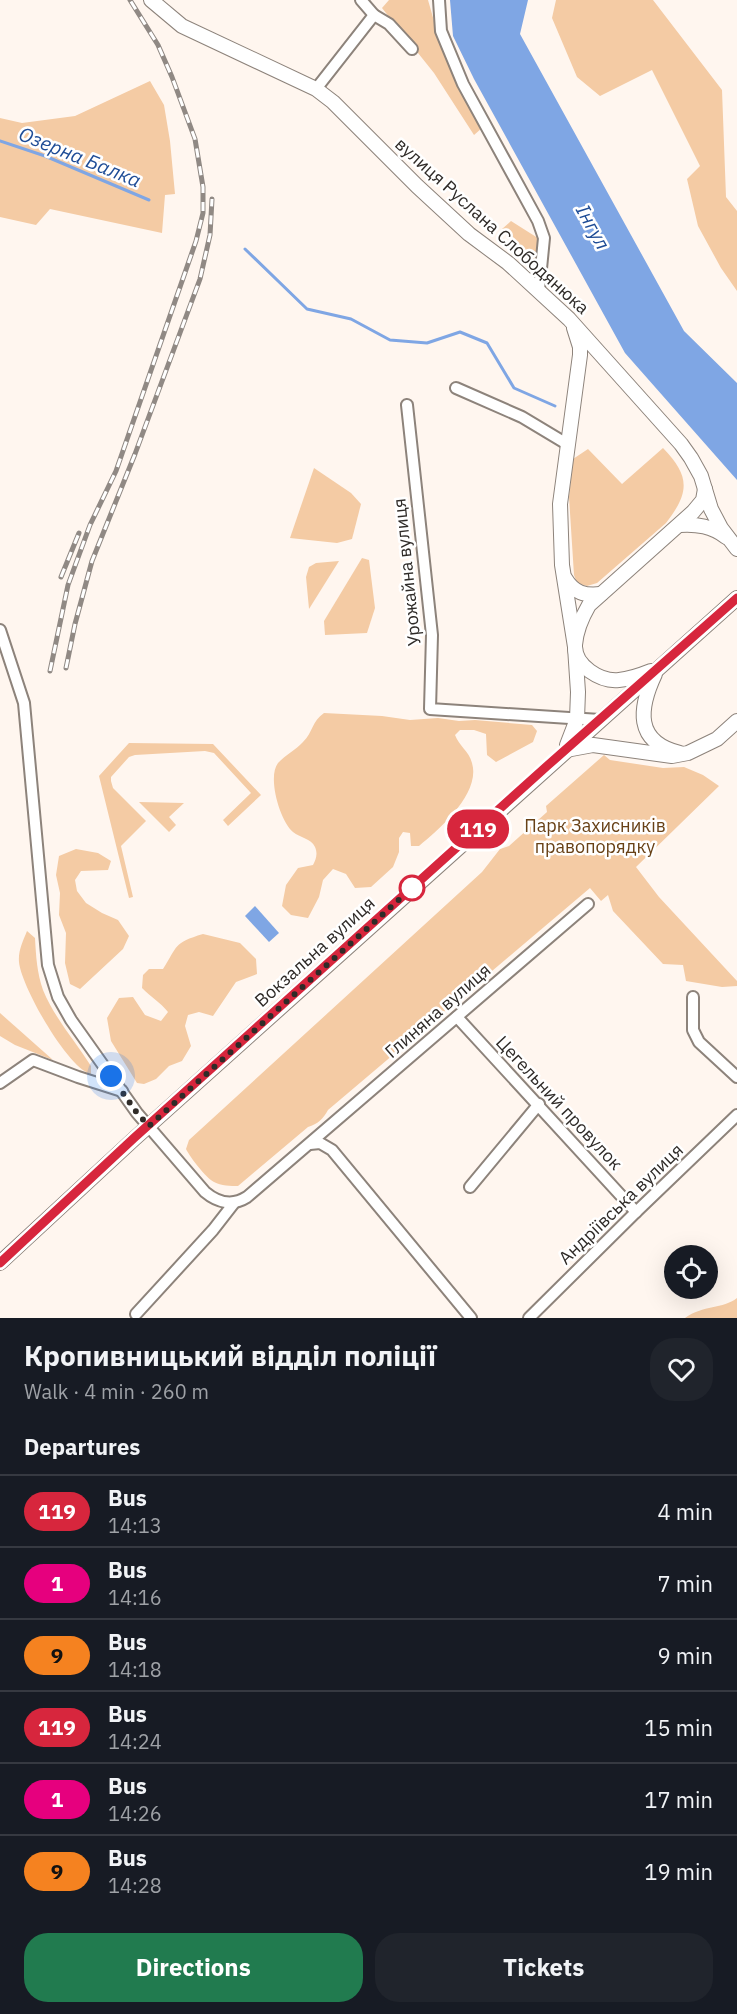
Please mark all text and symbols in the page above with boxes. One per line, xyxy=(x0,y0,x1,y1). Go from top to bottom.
water label: Озерна Балка xyxy=(15,120,145,193)
street label: вулиця Руслана Слободянюка xyxy=(391,132,594,319)
water label: Інгул xyxy=(570,199,617,254)
street label: Урожайна вулиця xyxy=(387,497,426,647)
line badge: 119 xyxy=(444,810,512,848)
park label: Парк Захисників правопорядку xyxy=(524,814,666,858)
text: 119 xyxy=(459,815,497,843)
unlabelled marker xyxy=(399,875,425,901)
street label: Вокзальна вулиця xyxy=(250,892,380,1012)
street label: Глиняна вулиця xyxy=(380,958,495,1063)
street label: Цегельний провулок xyxy=(491,1031,628,1175)
your location xyxy=(96,1061,126,1091)
street label: Андріївська вулиця xyxy=(554,1138,688,1269)
map controls xyxy=(664,1245,718,1299)
button: locate xyxy=(664,1245,718,1299)
text: Кропивницький відділ поліції xyxy=(24,1337,436,1374)
button: heart xyxy=(650,1338,713,1401)
text: Walk · 4 min · 260 m xyxy=(24,1378,209,1405)
text: Departures xyxy=(24,1432,140,1461)
text: Bus xyxy=(108,1483,147,1512)
text: 119 xyxy=(38,1497,76,1525)
text: 4 min xyxy=(657,1497,713,1526)
text: 14:13 xyxy=(108,1512,162,1539)
text: Bus xyxy=(108,1555,147,1584)
text: 1 xyxy=(51,1569,63,1597)
text: 7 min xyxy=(657,1569,713,1598)
text: 14:16 xyxy=(108,1584,162,1611)
text: Bus xyxy=(108,1627,147,1656)
text: 9 xyxy=(51,1641,63,1669)
text: 9 min xyxy=(657,1641,713,1670)
text: 14:18 xyxy=(108,1656,162,1683)
text: Bus xyxy=(108,1699,147,1728)
text: 119 xyxy=(38,1713,76,1741)
text: 15 min xyxy=(644,1713,713,1742)
text: 14:24 xyxy=(108,1728,162,1755)
text: Bus xyxy=(108,1771,147,1800)
text: 1 xyxy=(51,1785,63,1813)
text: 17 min xyxy=(644,1785,713,1814)
text: 14:26 xyxy=(108,1800,162,1827)
text: Bus xyxy=(108,1843,147,1872)
text: 9 xyxy=(51,1857,63,1885)
text: 19 min xyxy=(644,1857,713,1886)
text: 14:28 xyxy=(108,1872,162,1899)
button: Directions xyxy=(24,1933,363,2002)
button: Tickets xyxy=(375,1933,713,2002)

